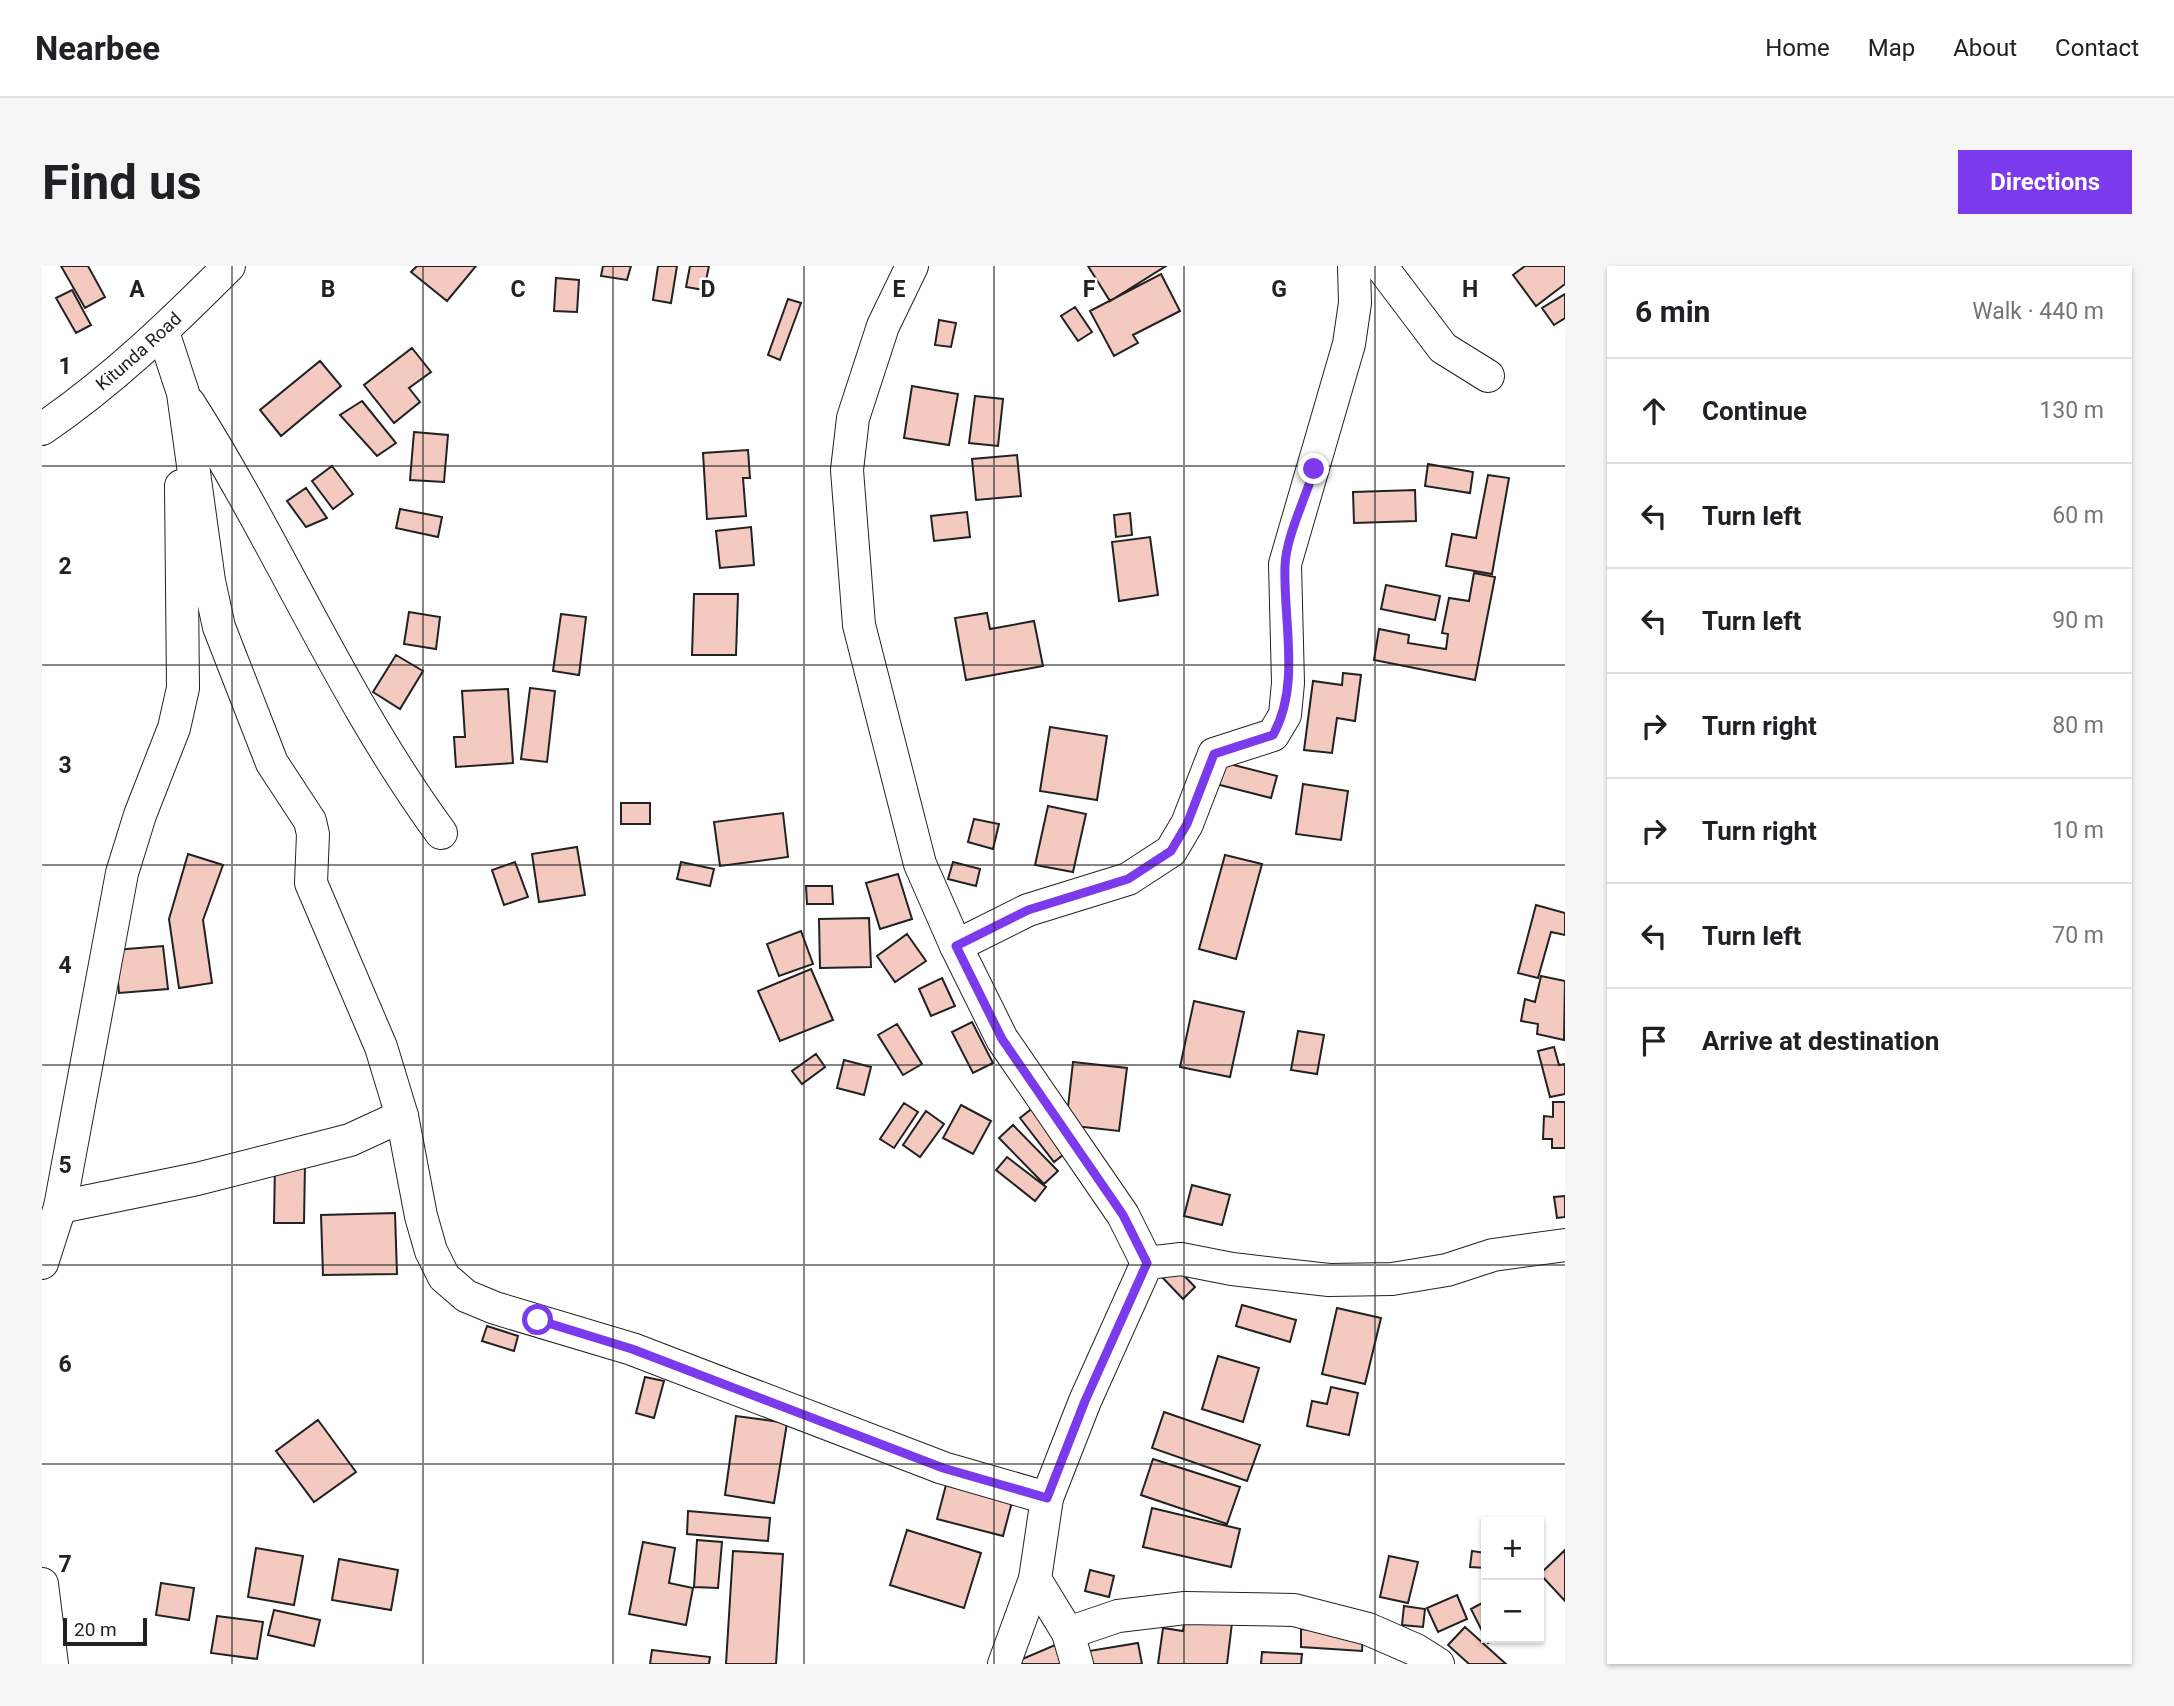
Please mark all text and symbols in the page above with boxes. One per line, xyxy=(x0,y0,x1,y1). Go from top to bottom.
text: Nearbee xyxy=(35,29,160,68)
text: Home xyxy=(1765,34,1830,62)
text: Map xyxy=(1868,34,1915,62)
text: About xyxy=(1953,34,2017,62)
text: Contact xyxy=(2055,34,2139,62)
button: Directions xyxy=(1958,150,2132,214)
text: Find us xyxy=(42,154,202,211)
text: A xyxy=(129,276,145,303)
text: B xyxy=(321,276,335,303)
text: C xyxy=(510,276,526,303)
text: D xyxy=(701,276,715,303)
text: E xyxy=(893,276,906,303)
text: F xyxy=(1083,276,1096,303)
text: G xyxy=(1271,276,1287,303)
text: H xyxy=(1462,276,1478,303)
text: 6 min xyxy=(1635,294,1710,329)
text: Walk · 440 m xyxy=(1972,298,2104,325)
street label: Kitunda Road xyxy=(91,308,185,395)
text: 1 xyxy=(58,353,72,380)
icon: ahead xyxy=(1635,392,1673,430)
text: Continue xyxy=(1702,396,1807,426)
text: 130 m xyxy=(2039,397,2104,424)
route end xyxy=(1298,453,1329,484)
icon: left xyxy=(1635,497,1673,535)
text: Turn left xyxy=(1702,501,1801,531)
text: 60 m xyxy=(2052,502,2104,529)
text: 2 xyxy=(58,553,72,580)
icon: left xyxy=(1635,602,1673,640)
text: Turn left xyxy=(1702,606,1801,636)
text: 90 m xyxy=(2052,607,2104,634)
icon: right xyxy=(1635,707,1673,745)
text: Turn right xyxy=(1702,711,1817,741)
text: 80 m xyxy=(2052,712,2104,739)
text: 3 xyxy=(58,752,72,779)
icon: right xyxy=(1635,812,1673,850)
text: Turn right xyxy=(1702,816,1817,846)
text: 10 m xyxy=(2052,817,2104,844)
icon: left xyxy=(1635,917,1673,955)
text: Turn left xyxy=(1702,921,1801,951)
text: 70 m xyxy=(2052,922,2104,949)
text: 4 xyxy=(58,952,72,979)
icon: arrive xyxy=(1635,1022,1673,1060)
text: Arrive at destination xyxy=(1702,1026,1939,1056)
text: 5 xyxy=(58,1152,72,1179)
route start xyxy=(522,1304,553,1335)
text: 6 xyxy=(58,1351,72,1378)
map controls xyxy=(1481,1517,1544,1643)
button: + xyxy=(1481,1517,1544,1580)
text: 7 xyxy=(58,1551,72,1578)
button: − xyxy=(1481,1580,1544,1643)
scale bar xyxy=(63,1615,147,1647)
text: 20 m xyxy=(74,1618,117,1641)

